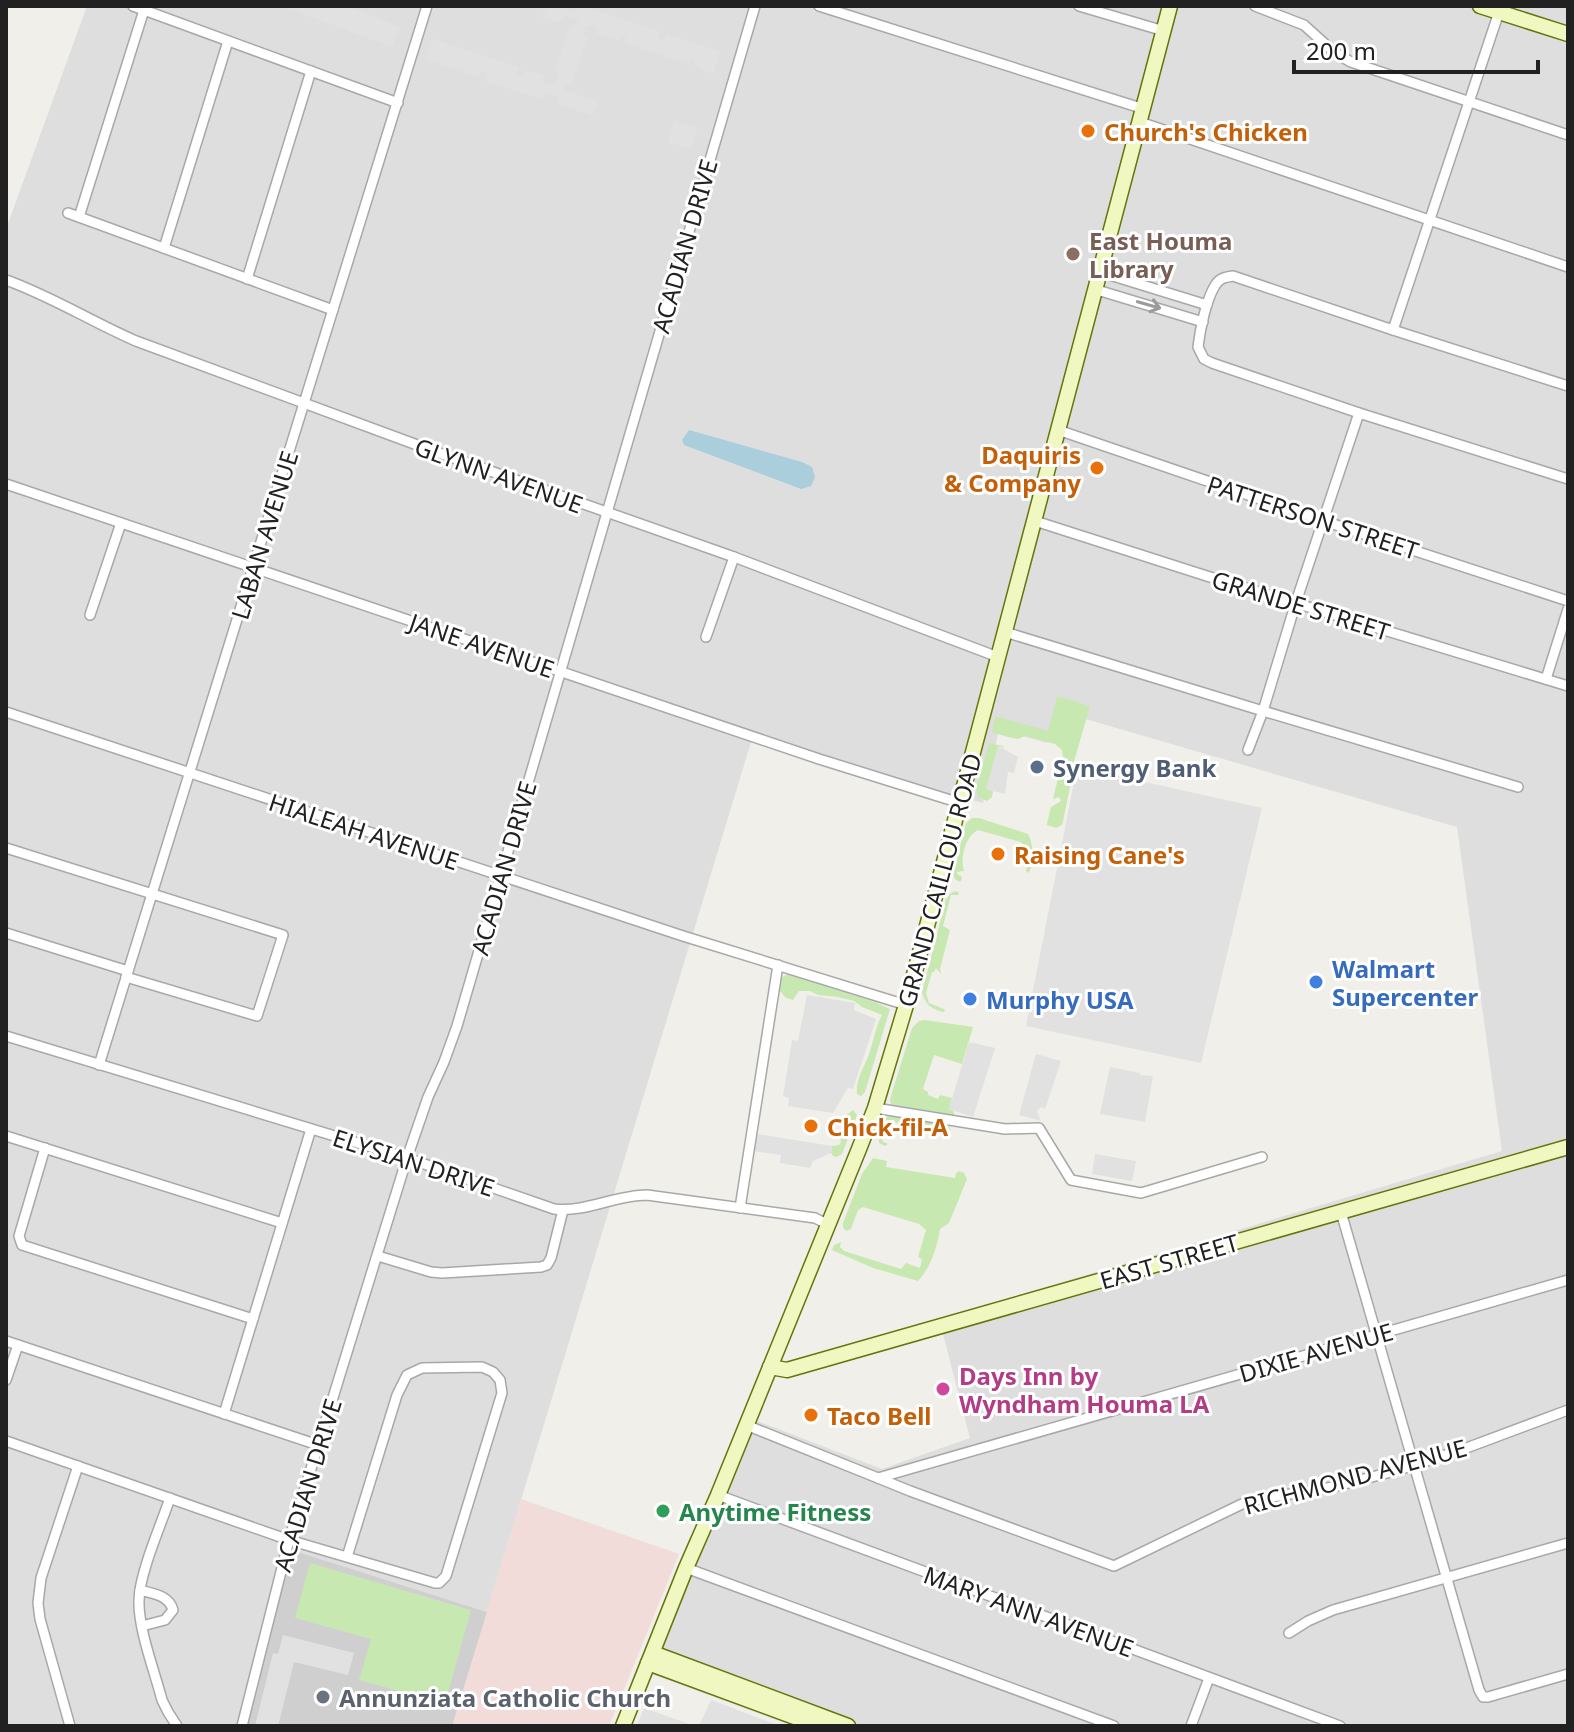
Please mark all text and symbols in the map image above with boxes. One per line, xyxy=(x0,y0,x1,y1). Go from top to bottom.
scale bar xyxy=(1294,24,1538,74)
text: 200 m xyxy=(1306,34,1376,67)
place label: Church's Chicken xyxy=(1104,115,1308,148)
marker: Church's Chicken xyxy=(1079,122,1097,140)
street label: ACADIAN DRIVE xyxy=(643,155,725,337)
place label: East Houma Library xyxy=(1089,224,1232,285)
marker: East Houma Library xyxy=(1064,245,1082,263)
one-way arrow xyxy=(1135,299,1161,314)
street label: GLYNN AVENUE xyxy=(410,429,588,521)
place label: Daquiris & Company xyxy=(944,438,1081,499)
street label: LABAN AVENUE xyxy=(223,447,305,623)
marker: Daquiris & Company xyxy=(1088,459,1106,477)
street label: PATTERSON STREET xyxy=(1203,467,1423,567)
street label: GRANDE STREET xyxy=(1208,562,1395,648)
street label: JANE AVENUE xyxy=(403,604,559,685)
street label: GRAND CAILLOU ROAD xyxy=(889,749,989,1011)
place label: Synergy Bank xyxy=(1053,751,1216,784)
marker: Synergy Bank xyxy=(1028,758,1046,776)
street label: ACADIAN DRIVE xyxy=(462,777,544,959)
street label: HIALEAH AVENUE xyxy=(265,785,463,877)
place label: Raising Cane's xyxy=(1014,838,1185,871)
marker: Raising Cane's xyxy=(989,845,1007,863)
place label: Walmart Supercenter xyxy=(1332,952,1479,1013)
marker: Walmart Supercenter xyxy=(1307,973,1325,991)
place label: Murphy USA xyxy=(986,983,1134,1016)
marker: Murphy USA xyxy=(961,990,979,1008)
place label: Chick-fil-A xyxy=(827,1110,948,1143)
marker: Chick-fil-A xyxy=(802,1117,820,1135)
street label: ELYSIAN DRIVE xyxy=(329,1120,499,1204)
street label: EAST STREET xyxy=(1096,1225,1243,1297)
street label: DIXIE AVENUE xyxy=(1235,1314,1397,1390)
place label: Days Inn by Wyndham Houma LA xyxy=(959,1359,1210,1420)
marker: Days Inn by Wyndham Houma LA xyxy=(934,1380,952,1398)
street label: ACADIAN DRIVE xyxy=(265,1395,349,1575)
place label: Taco Bell xyxy=(827,1399,932,1432)
marker: Taco Bell xyxy=(802,1406,820,1424)
street label: RICHMOND AVENUE xyxy=(1240,1430,1470,1522)
place label: Anytime Fitness xyxy=(679,1495,871,1528)
marker: Anytime Fitness xyxy=(654,1502,672,1520)
street label: MARY ANN AVENUE xyxy=(919,1558,1139,1664)
place label: Annunziata Catholic Church xyxy=(339,1681,671,1714)
marker: Annunziata Catholic Church xyxy=(314,1688,332,1706)

